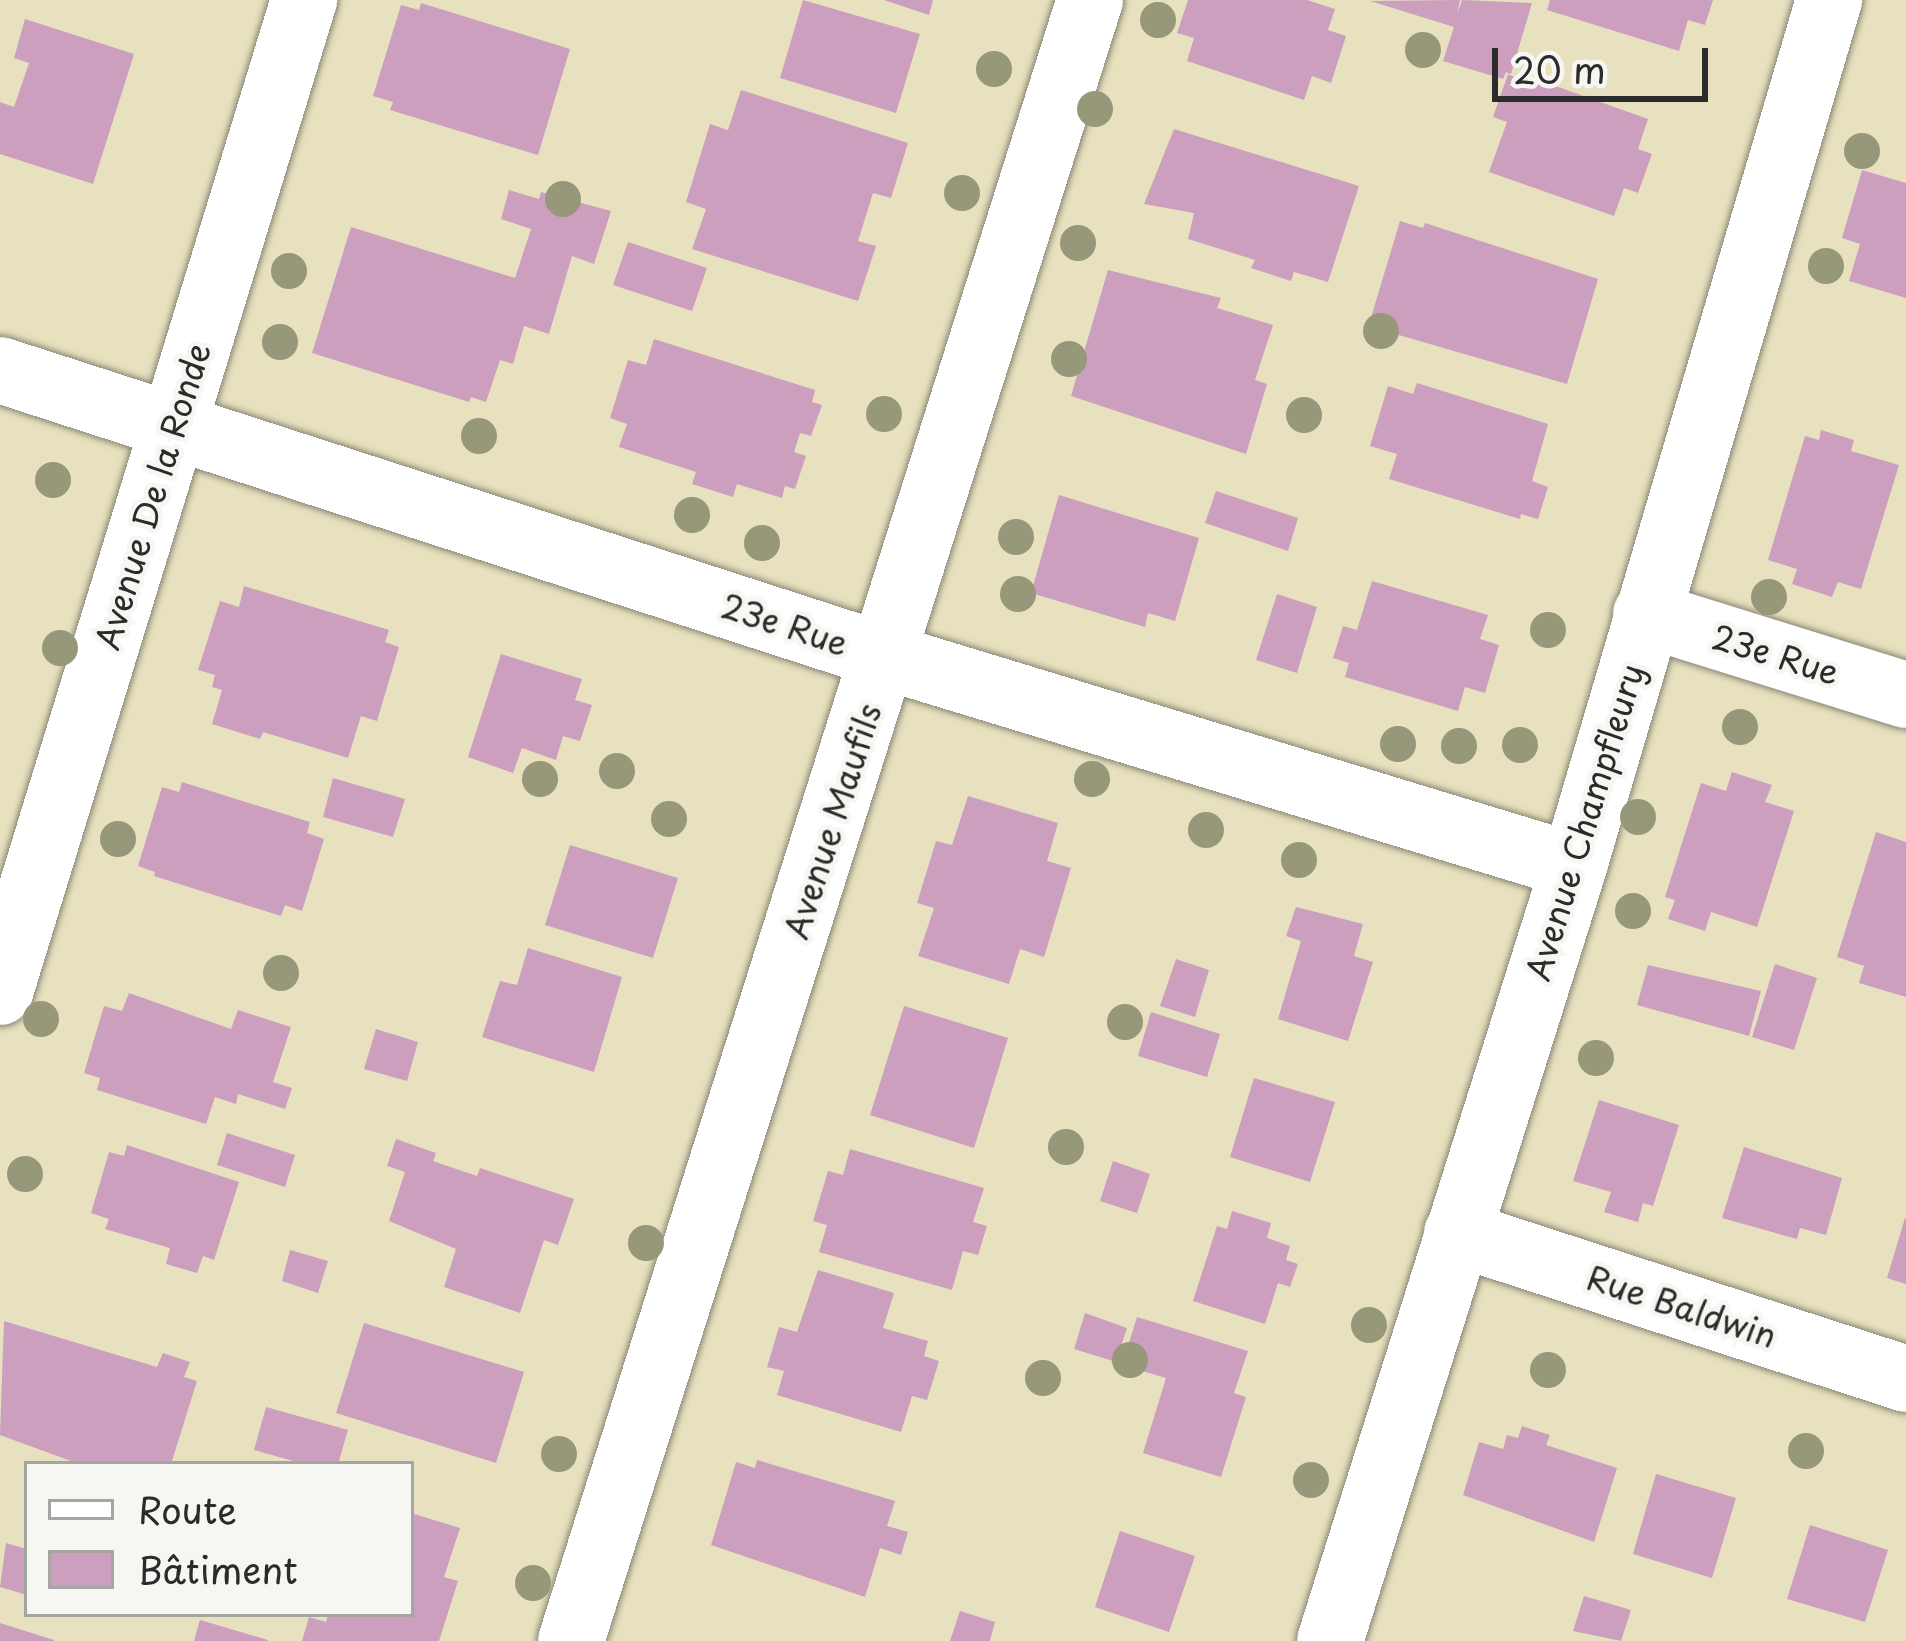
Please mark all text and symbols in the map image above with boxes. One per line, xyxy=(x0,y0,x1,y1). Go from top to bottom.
scale bar xyxy=(1498,24,1714,98)
text: 20 m xyxy=(1513,42,1606,96)
street label: Avenue De la Ronde xyxy=(87,339,217,653)
street label: 23e Rue xyxy=(715,584,855,664)
street label: 23e Rue xyxy=(1706,615,1846,693)
street label: Avenue Champfleury xyxy=(1517,659,1651,985)
street label: Avenue Maufils xyxy=(776,699,888,943)
street label: Rue Baldwin xyxy=(1582,1257,1782,1355)
legend xyxy=(24,1461,414,1617)
text: Route xyxy=(138,1482,237,1536)
text: Bâtiment xyxy=(138,1542,298,1596)

